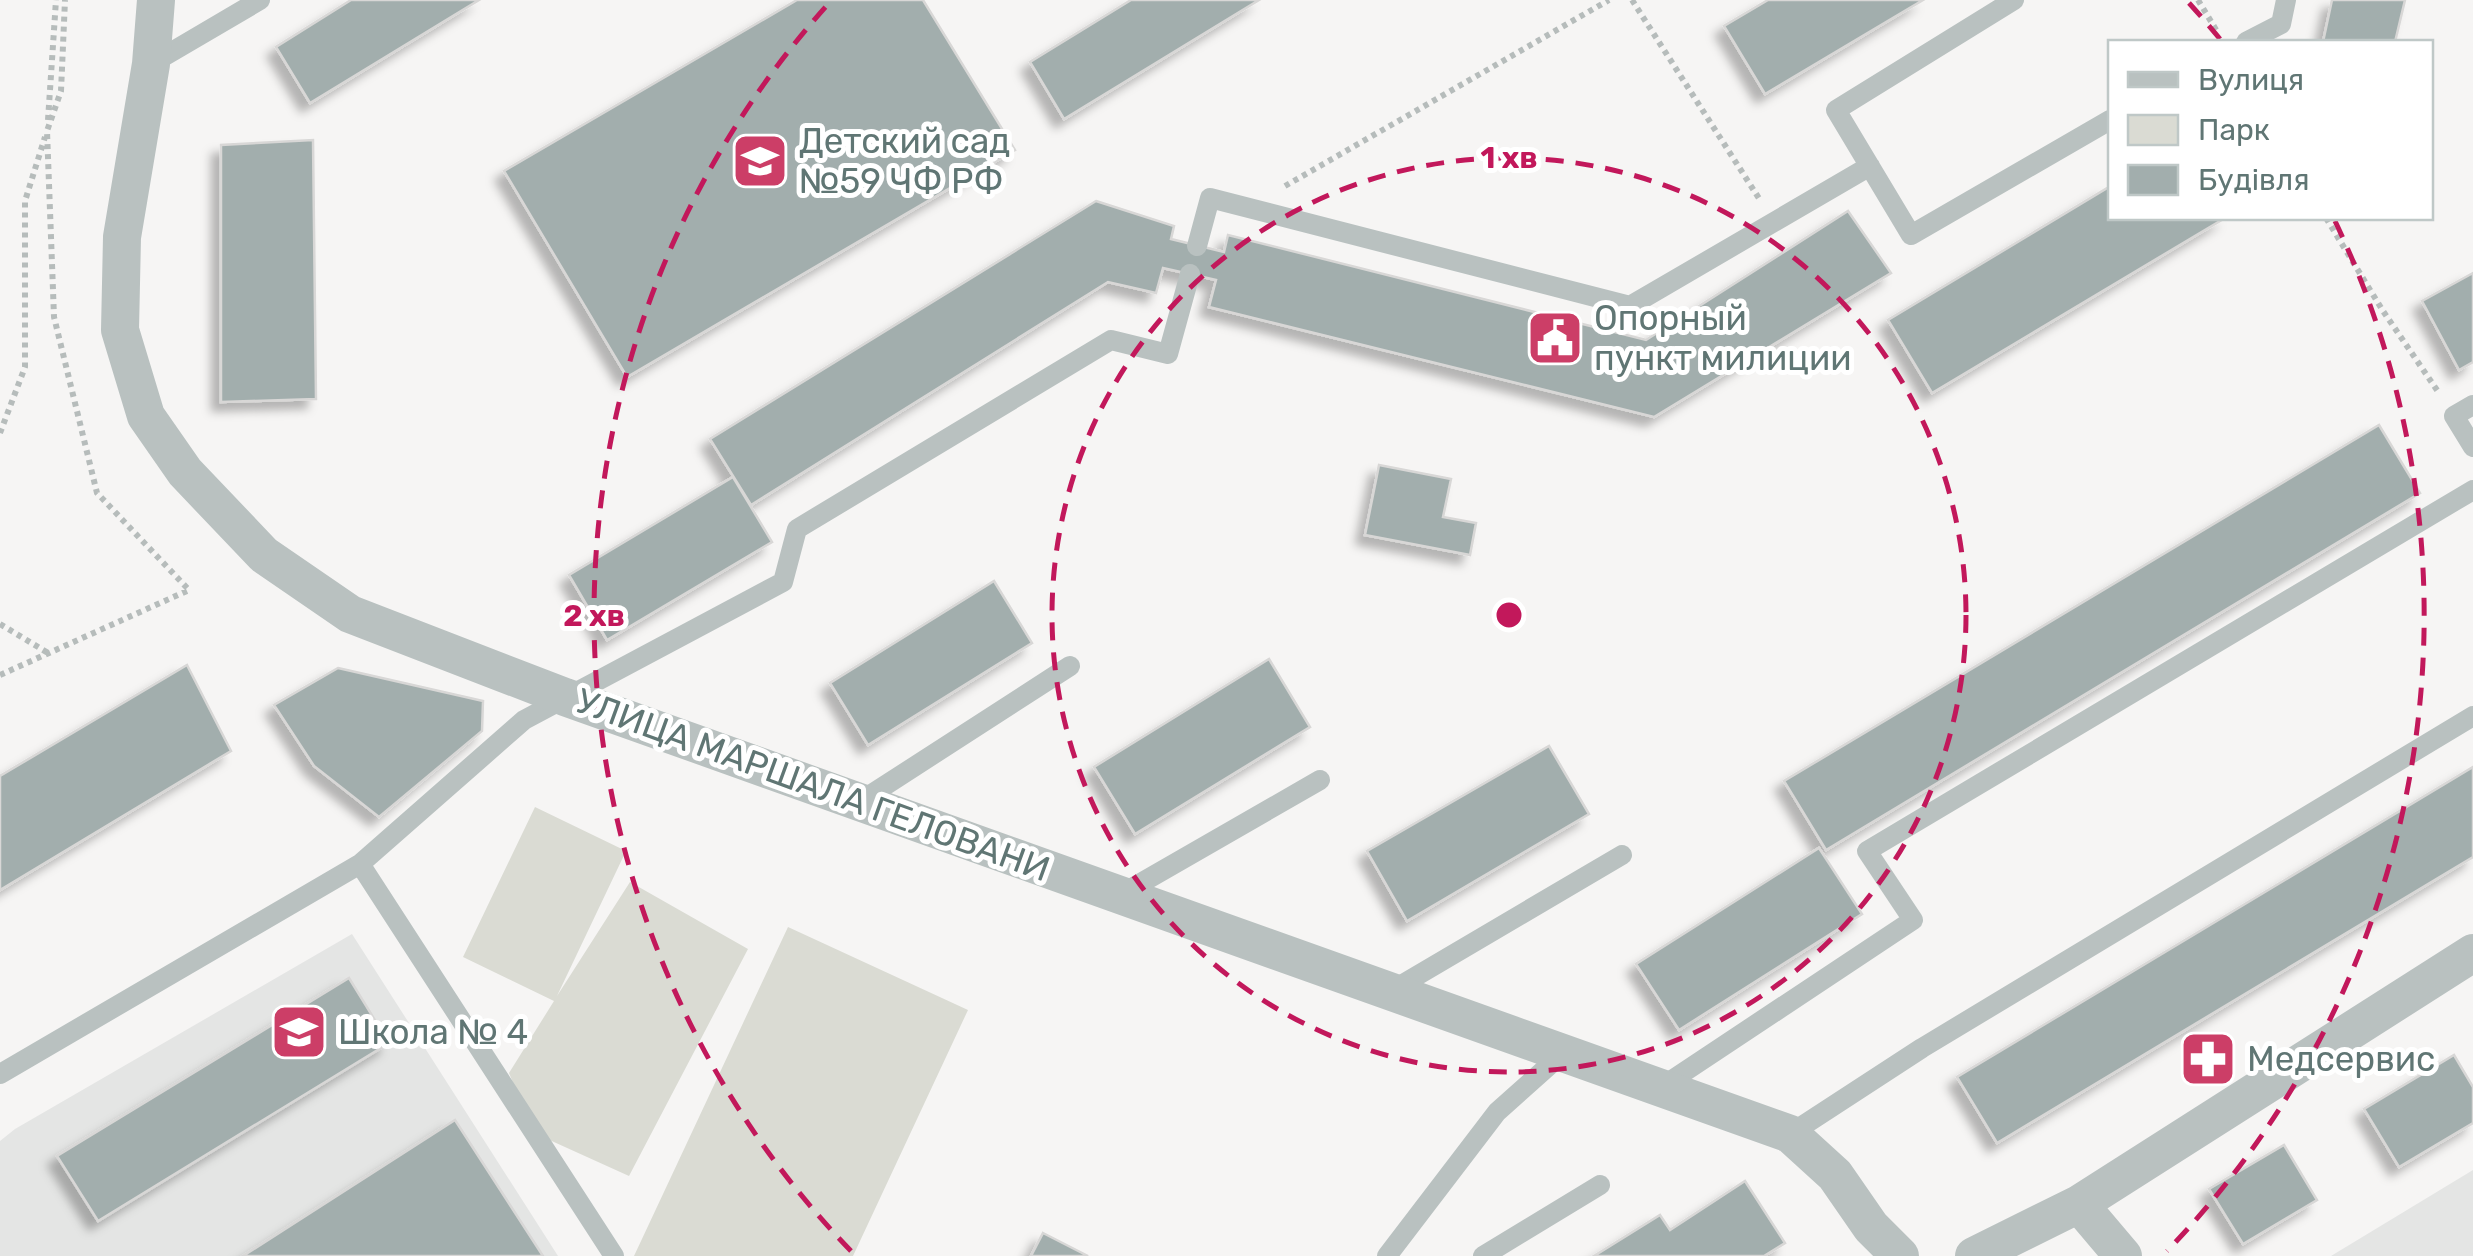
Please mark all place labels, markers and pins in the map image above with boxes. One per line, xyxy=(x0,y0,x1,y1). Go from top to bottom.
place label: Детский сад №59 ЧФ РФ xyxy=(799,120,1010,202)
school or university icon: Детский сад №59 ЧФ РФ xyxy=(730,131,790,191)
place label: Опорный пункт милиции xyxy=(1594,297,1852,379)
public building icon: Опорный пункт милиции xyxy=(1525,308,1585,368)
centre of rings xyxy=(1491,597,1527,633)
school or university icon: Школа № 4 xyxy=(269,1002,329,1062)
place label: Школа № 4 xyxy=(338,1011,528,1053)
pharmacy icon: Медсервис xyxy=(2178,1029,2238,1089)
place label: Медсервис xyxy=(2247,1038,2435,1080)

